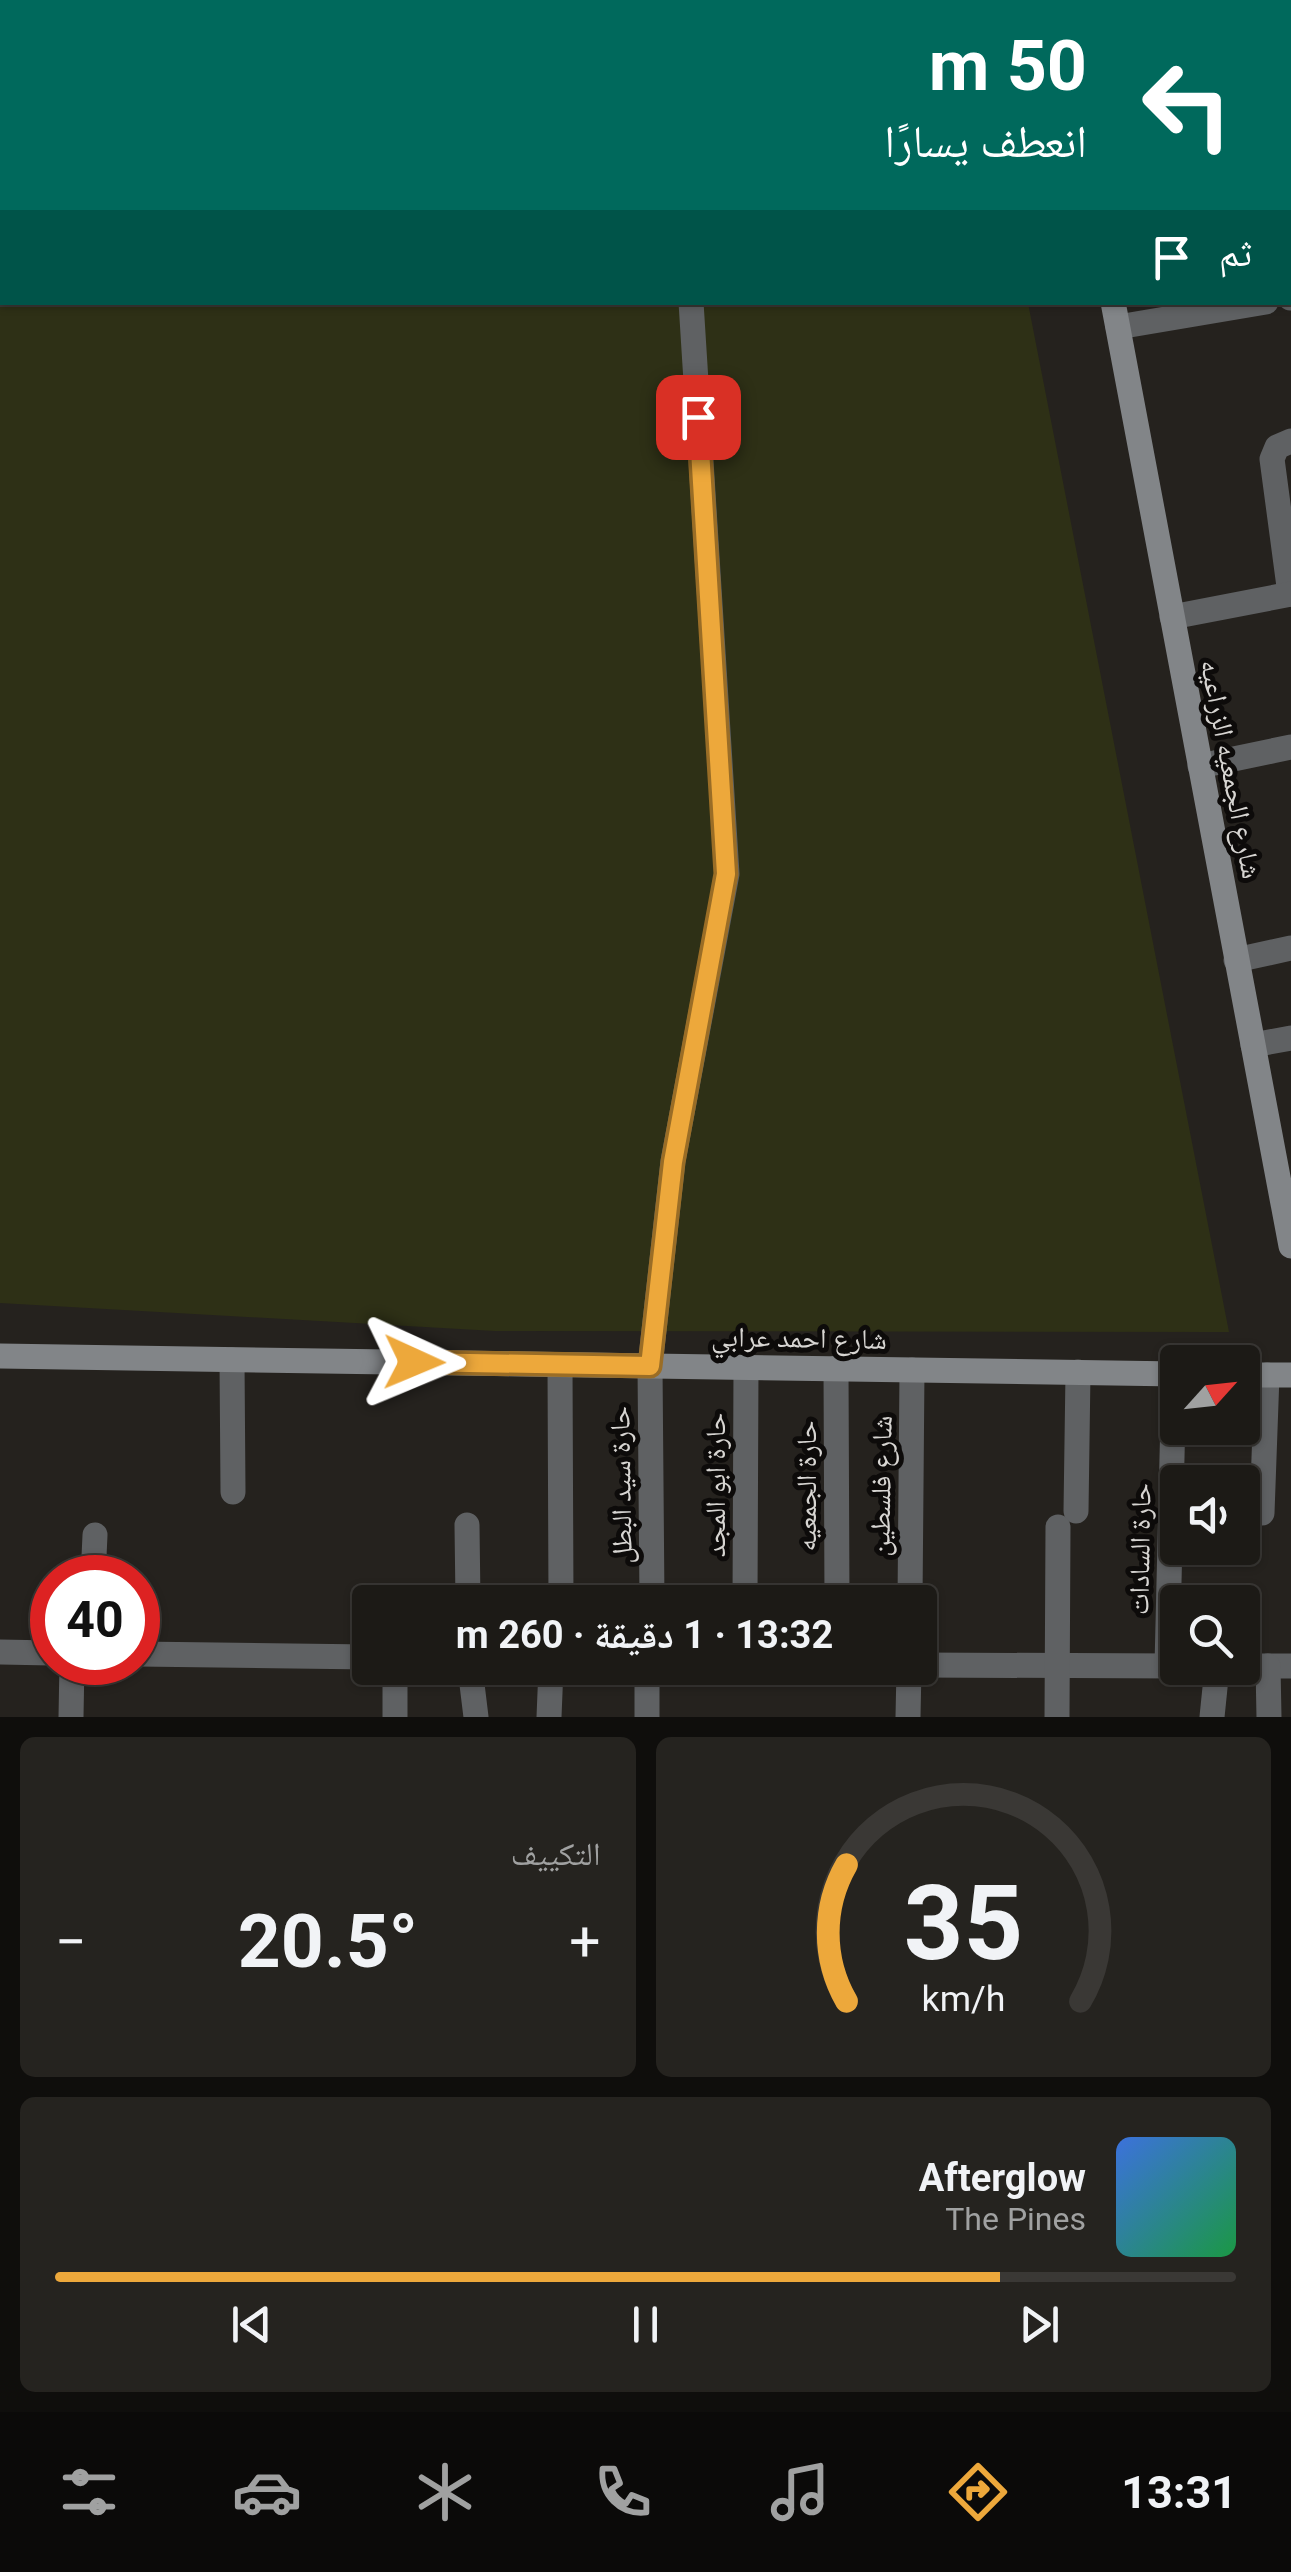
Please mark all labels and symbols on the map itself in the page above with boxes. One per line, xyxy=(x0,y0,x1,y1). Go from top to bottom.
pin xyxy=(656,375,741,460)
street label: شارع الجمعيه الزراعيه xyxy=(1193,657,1268,882)
position arrow xyxy=(362,1310,466,1414)
street label: شارع احمد عرابي xyxy=(711,1320,887,1362)
north arrow xyxy=(1160,1345,1260,1445)
street label: حارة سيد البطل xyxy=(603,1406,640,1564)
street label: حارة ابو المجد xyxy=(699,1413,732,1557)
street label: شارع فلسطين xyxy=(863,1415,900,1557)
street label: حارة الجمعيه xyxy=(790,1420,823,1552)
street label: حارة السادات xyxy=(1122,1483,1158,1615)
speed limit sign: 40 xyxy=(30,1555,160,1685)

